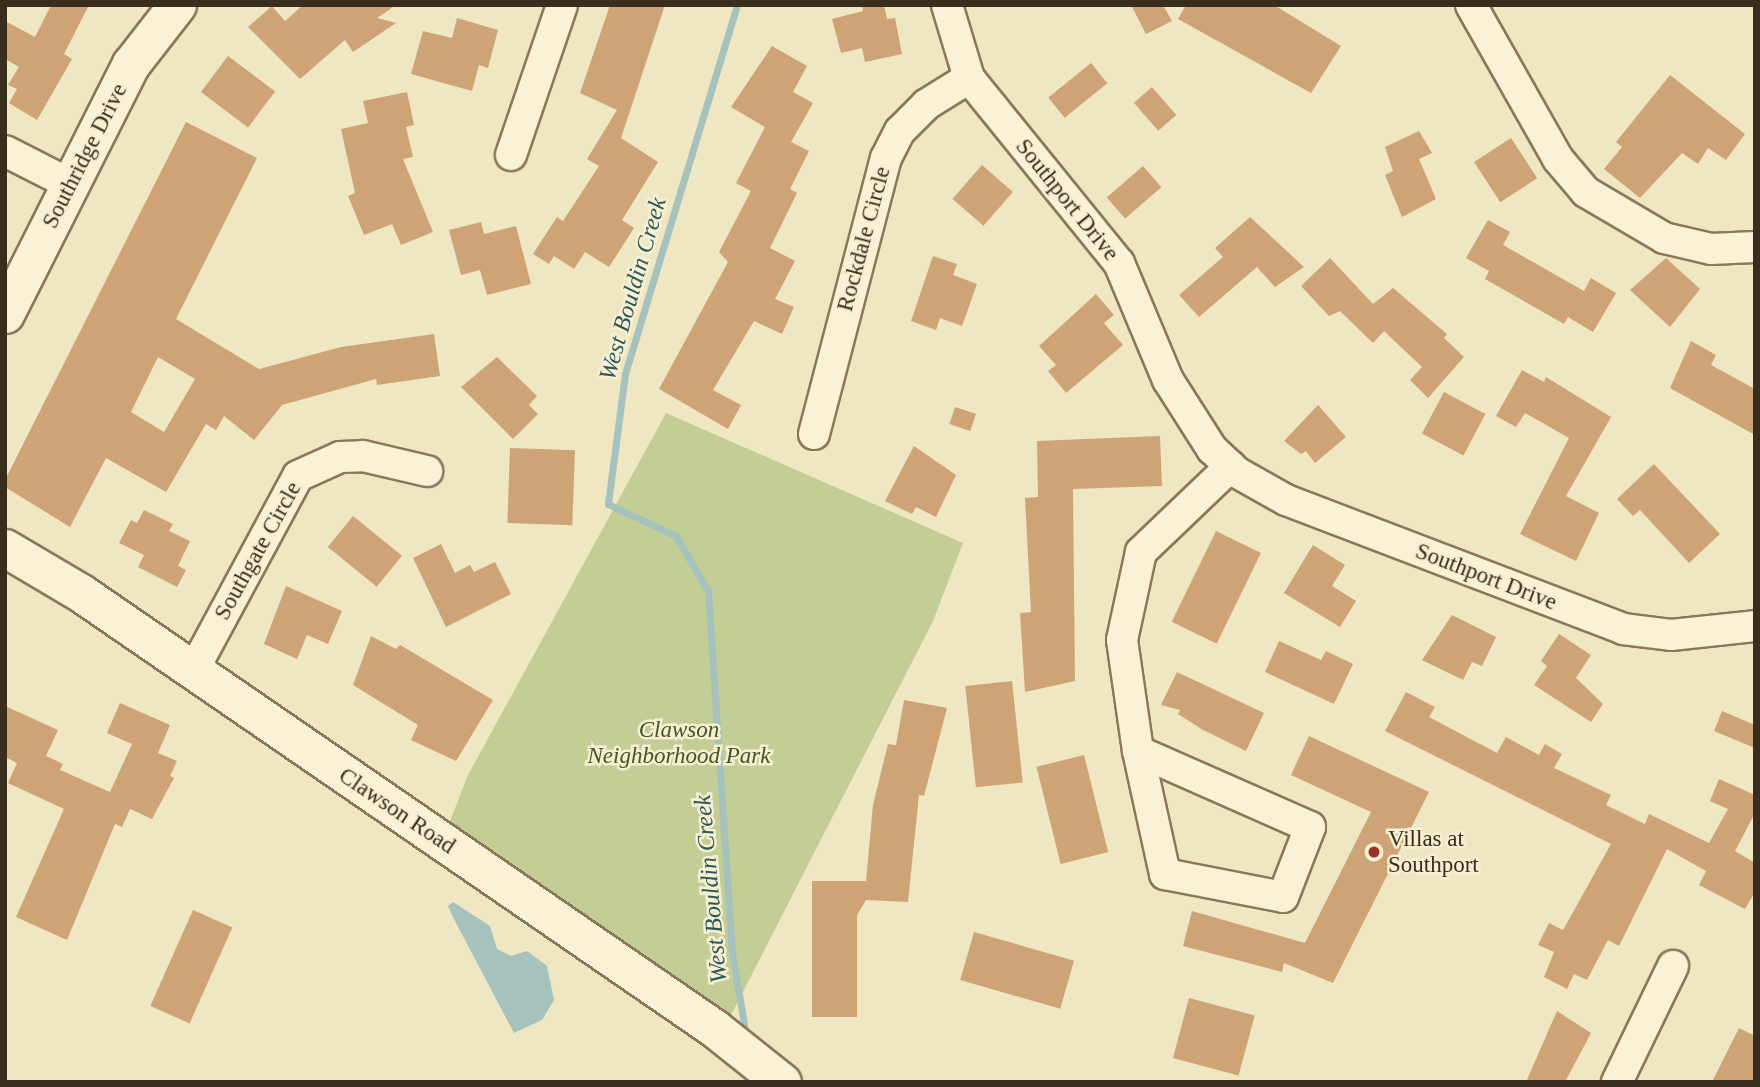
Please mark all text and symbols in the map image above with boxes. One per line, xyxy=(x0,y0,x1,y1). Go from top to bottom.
street label: Southridge Drive xyxy=(37,79,133,233)
street label: Southport Drive xyxy=(1009,133,1125,267)
street label: Rockdale Circle xyxy=(831,164,897,314)
water label: West Bouldin Creek xyxy=(593,194,673,384)
street label: Southgate Circle xyxy=(209,477,307,625)
street label: Southport Drive xyxy=(1412,537,1560,617)
park label: Clawson Neighborhood Park xyxy=(588,716,770,770)
street label: Clawson Road xyxy=(333,762,461,860)
water label: West Bouldin Creek xyxy=(688,794,734,984)
place label: Villas at Southport xyxy=(1388,825,1479,879)
marker: Villas at Southport xyxy=(1366,844,1382,860)

